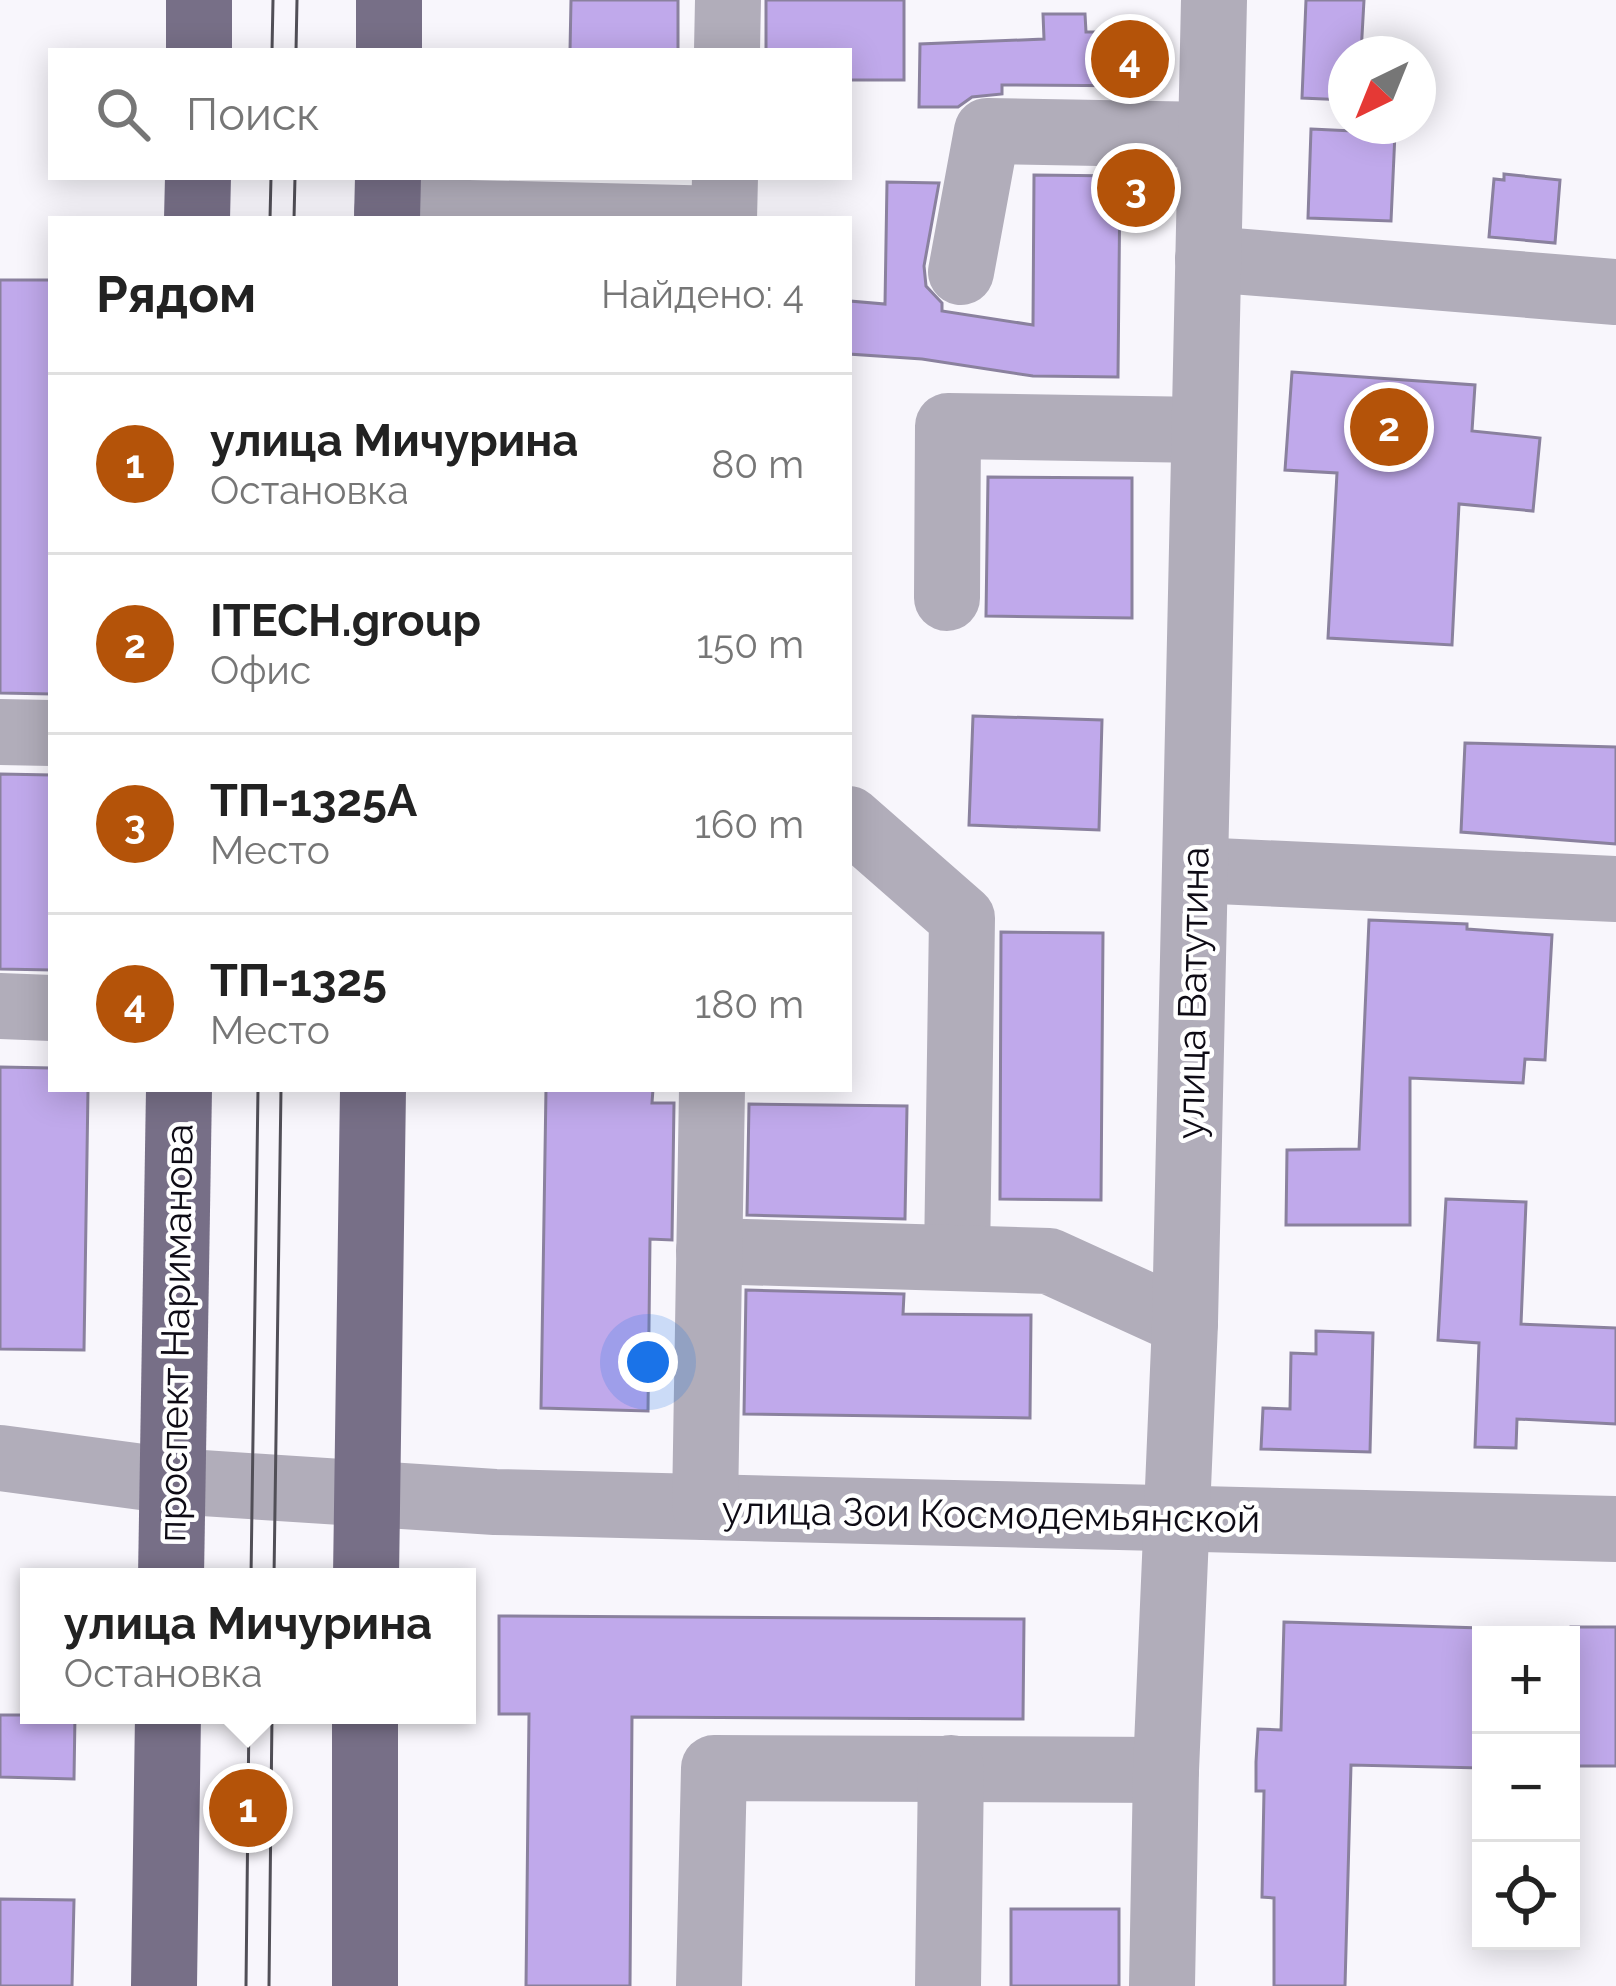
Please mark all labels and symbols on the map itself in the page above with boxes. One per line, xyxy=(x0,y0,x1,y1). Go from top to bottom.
pin: 4 xyxy=(1091,14,1169,104)
north arrow xyxy=(1328,36,1436,144)
pin: 3 xyxy=(1097,143,1175,233)
pin: 2 xyxy=(1350,382,1428,472)
street label: улица Ватутина xyxy=(1166,846,1218,1140)
street label: проспект Нариманова xyxy=(148,1123,202,1543)
your location xyxy=(618,1332,678,1392)
street label: улица Зои Космодемьянской xyxy=(721,1486,1261,1542)
pin: 1 xyxy=(209,1763,287,1853)

